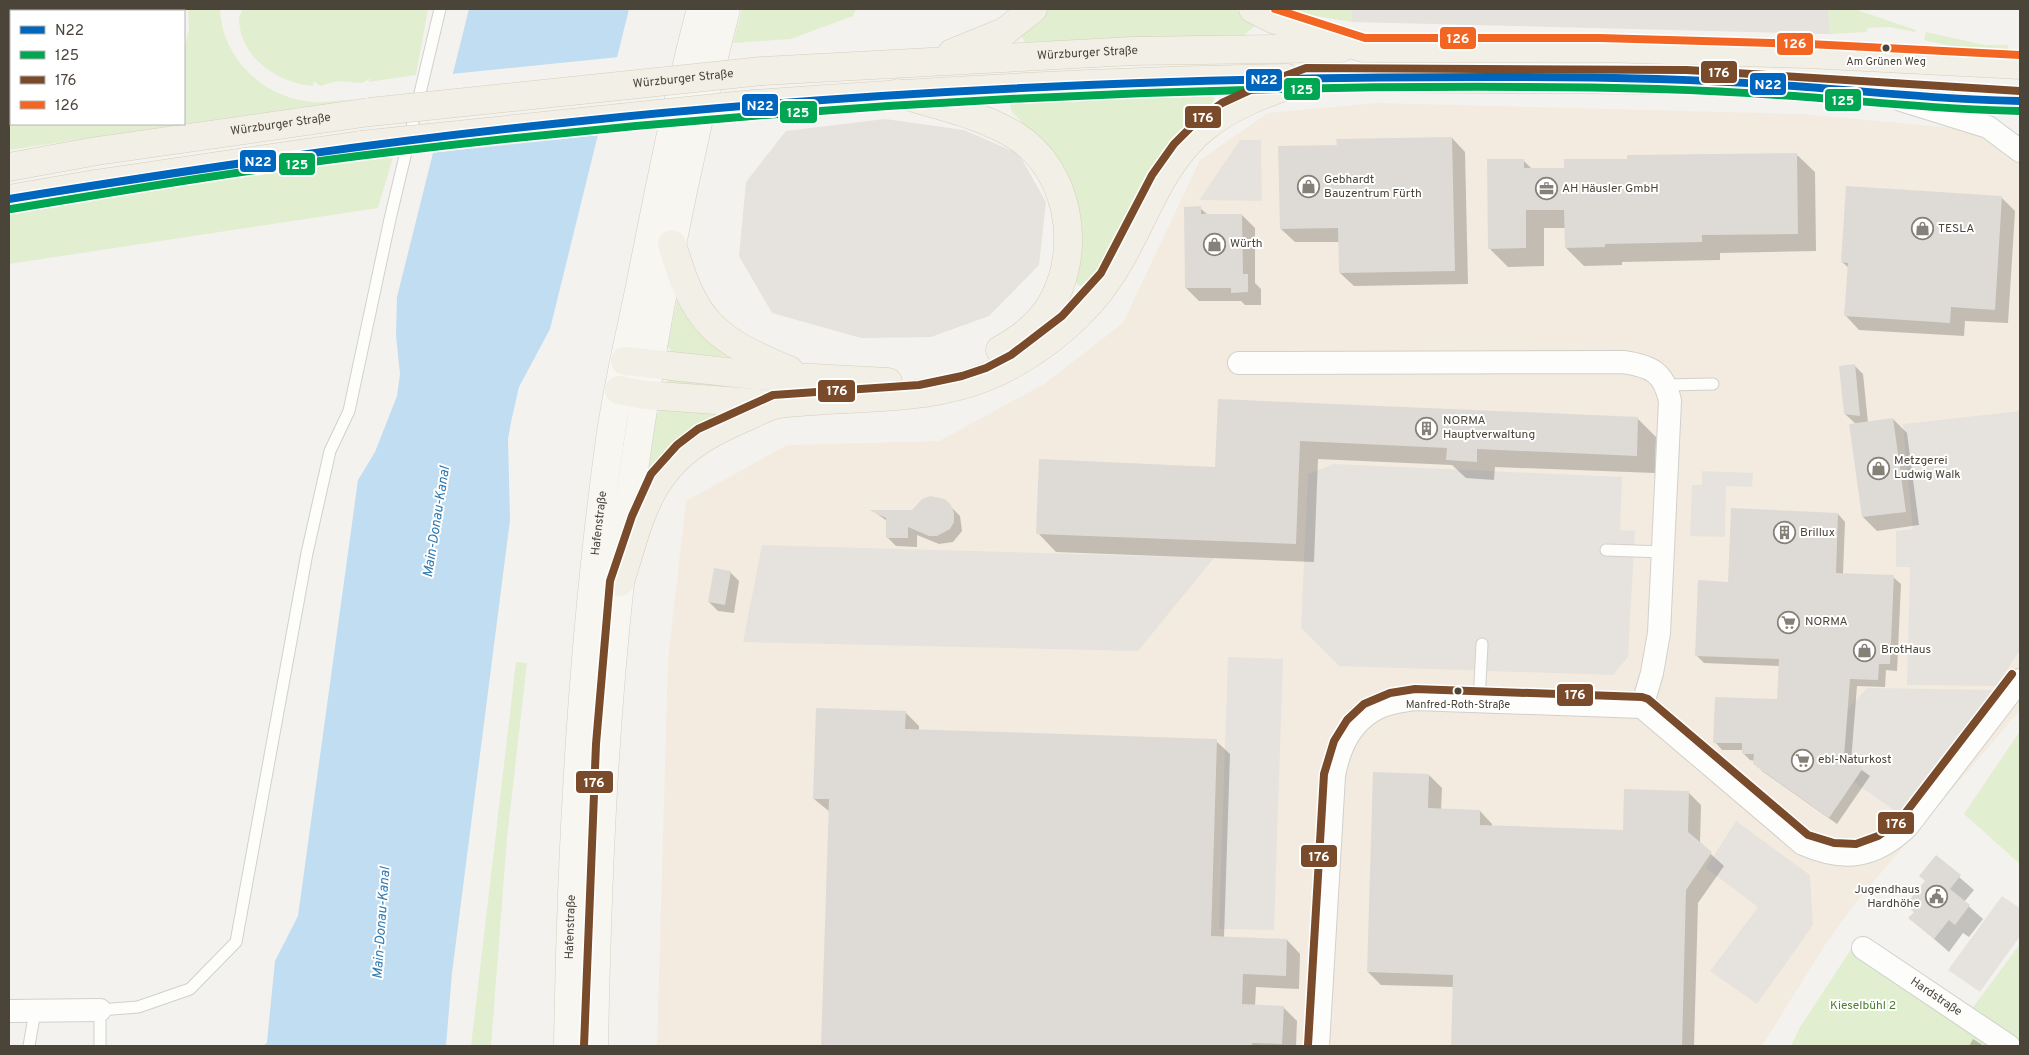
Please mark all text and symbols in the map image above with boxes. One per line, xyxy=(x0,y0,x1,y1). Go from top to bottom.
legend xyxy=(10,10,185,125)
text: N22 xyxy=(55,22,84,41)
line badge: 126 xyxy=(1439,26,1477,50)
text: 126 xyxy=(1447,31,1469,48)
line badge: 126 xyxy=(1776,32,1814,56)
text: 126 xyxy=(1784,36,1806,53)
street label: Würzburger Straße xyxy=(1037,43,1138,64)
marker: Am Grünen Weg xyxy=(1881,43,1891,53)
text: 125 xyxy=(55,47,79,66)
place label: Am Grünen Weg xyxy=(1846,55,1926,69)
line badge: 176 xyxy=(1700,60,1738,84)
text: 176 xyxy=(1708,65,1730,82)
street label: Würzburger Straße xyxy=(632,66,734,92)
line badge: N22 xyxy=(1245,68,1283,92)
text: 176 xyxy=(55,72,77,91)
text: N22 xyxy=(1250,72,1278,89)
line badge: N22 xyxy=(1749,72,1787,96)
line badge: 125 xyxy=(1283,77,1321,101)
text: N22 xyxy=(1754,77,1782,94)
text: 125 xyxy=(1291,82,1313,99)
line badge: 125 xyxy=(1824,88,1862,112)
line badge: N22 xyxy=(741,93,779,117)
text: 125 xyxy=(1832,93,1854,110)
text: 126 xyxy=(55,97,79,116)
text: N22 xyxy=(746,98,774,115)
line badge: 125 xyxy=(779,100,818,124)
text: 125 xyxy=(787,105,809,122)
line badge: 176 xyxy=(1184,105,1222,129)
street label: Würzburger Straße xyxy=(230,110,332,140)
text: 176 xyxy=(1192,110,1214,127)
line badge: N22 xyxy=(239,149,277,173)
line badge: 125 xyxy=(278,152,316,176)
text: N22 xyxy=(244,154,272,171)
text: 125 xyxy=(286,157,308,174)
place label: Gebhardt Bauzentrum Fürth xyxy=(1324,172,1422,202)
shop icon: Gebhardt Bauzentrum Fürth xyxy=(1296,175,1320,199)
office icon: AH Häusler GmbH xyxy=(1534,177,1558,201)
place label: AH Häusler GmbH xyxy=(1562,181,1659,197)
shop icon: TESLA xyxy=(1910,217,1934,241)
place label: TESLA xyxy=(1938,221,1974,237)
shop icon: Würth xyxy=(1202,232,1226,256)
place label: Würth xyxy=(1230,236,1263,252)
line badge: 176 xyxy=(817,379,856,403)
text: 176 xyxy=(826,383,848,400)
place label: NORMA Hauptverwaltung xyxy=(1443,413,1535,443)
building icon: NORMA Hauptverwaltung xyxy=(1415,416,1439,440)
place label: Metzgerei Ludwig Walk xyxy=(1894,453,1961,483)
shop icon: Metzgerei Ludwig Walk xyxy=(1866,456,1890,480)
water label: Main-Donau-Kanal xyxy=(420,464,454,579)
street label: Hafenstraße xyxy=(588,490,611,556)
building icon: Brillux xyxy=(1772,521,1796,545)
place label: Brillux xyxy=(1800,525,1835,541)
supermarket icon: NORMA xyxy=(1777,610,1801,634)
place label: NORMA xyxy=(1805,614,1848,630)
shop icon: BrotHaus xyxy=(1853,638,1877,662)
place label: BrotHaus xyxy=(1881,642,1931,658)
line badge: 176 xyxy=(1556,683,1594,707)
marker: Manfred-Roth-Straße xyxy=(1453,686,1463,696)
text: 176 xyxy=(1564,687,1586,704)
place label: Manfred-Roth-Straße xyxy=(1406,698,1510,712)
supermarket icon: ebl-Naturkost xyxy=(1790,748,1814,772)
place label: ebl-Naturkost xyxy=(1818,752,1892,768)
line badge: 176 xyxy=(575,770,614,794)
text: 176 xyxy=(583,775,605,792)
line badge: 176 xyxy=(1877,811,1915,835)
text: 176 xyxy=(1885,816,1907,833)
line badge: 176 xyxy=(1300,844,1338,868)
text: 176 xyxy=(1308,849,1330,866)
water label: Main-Donau-Kanal xyxy=(370,865,394,980)
place label: Jugendhaus Hardhöhe xyxy=(1854,882,1920,912)
public building icon: Jugendhaus Hardhöhe xyxy=(1924,885,1948,909)
street label: Hafenstraße xyxy=(562,894,580,960)
street label: Hardstraße xyxy=(1907,974,1965,1020)
park label: Kieselbühl 2 xyxy=(1830,998,1896,1014)

